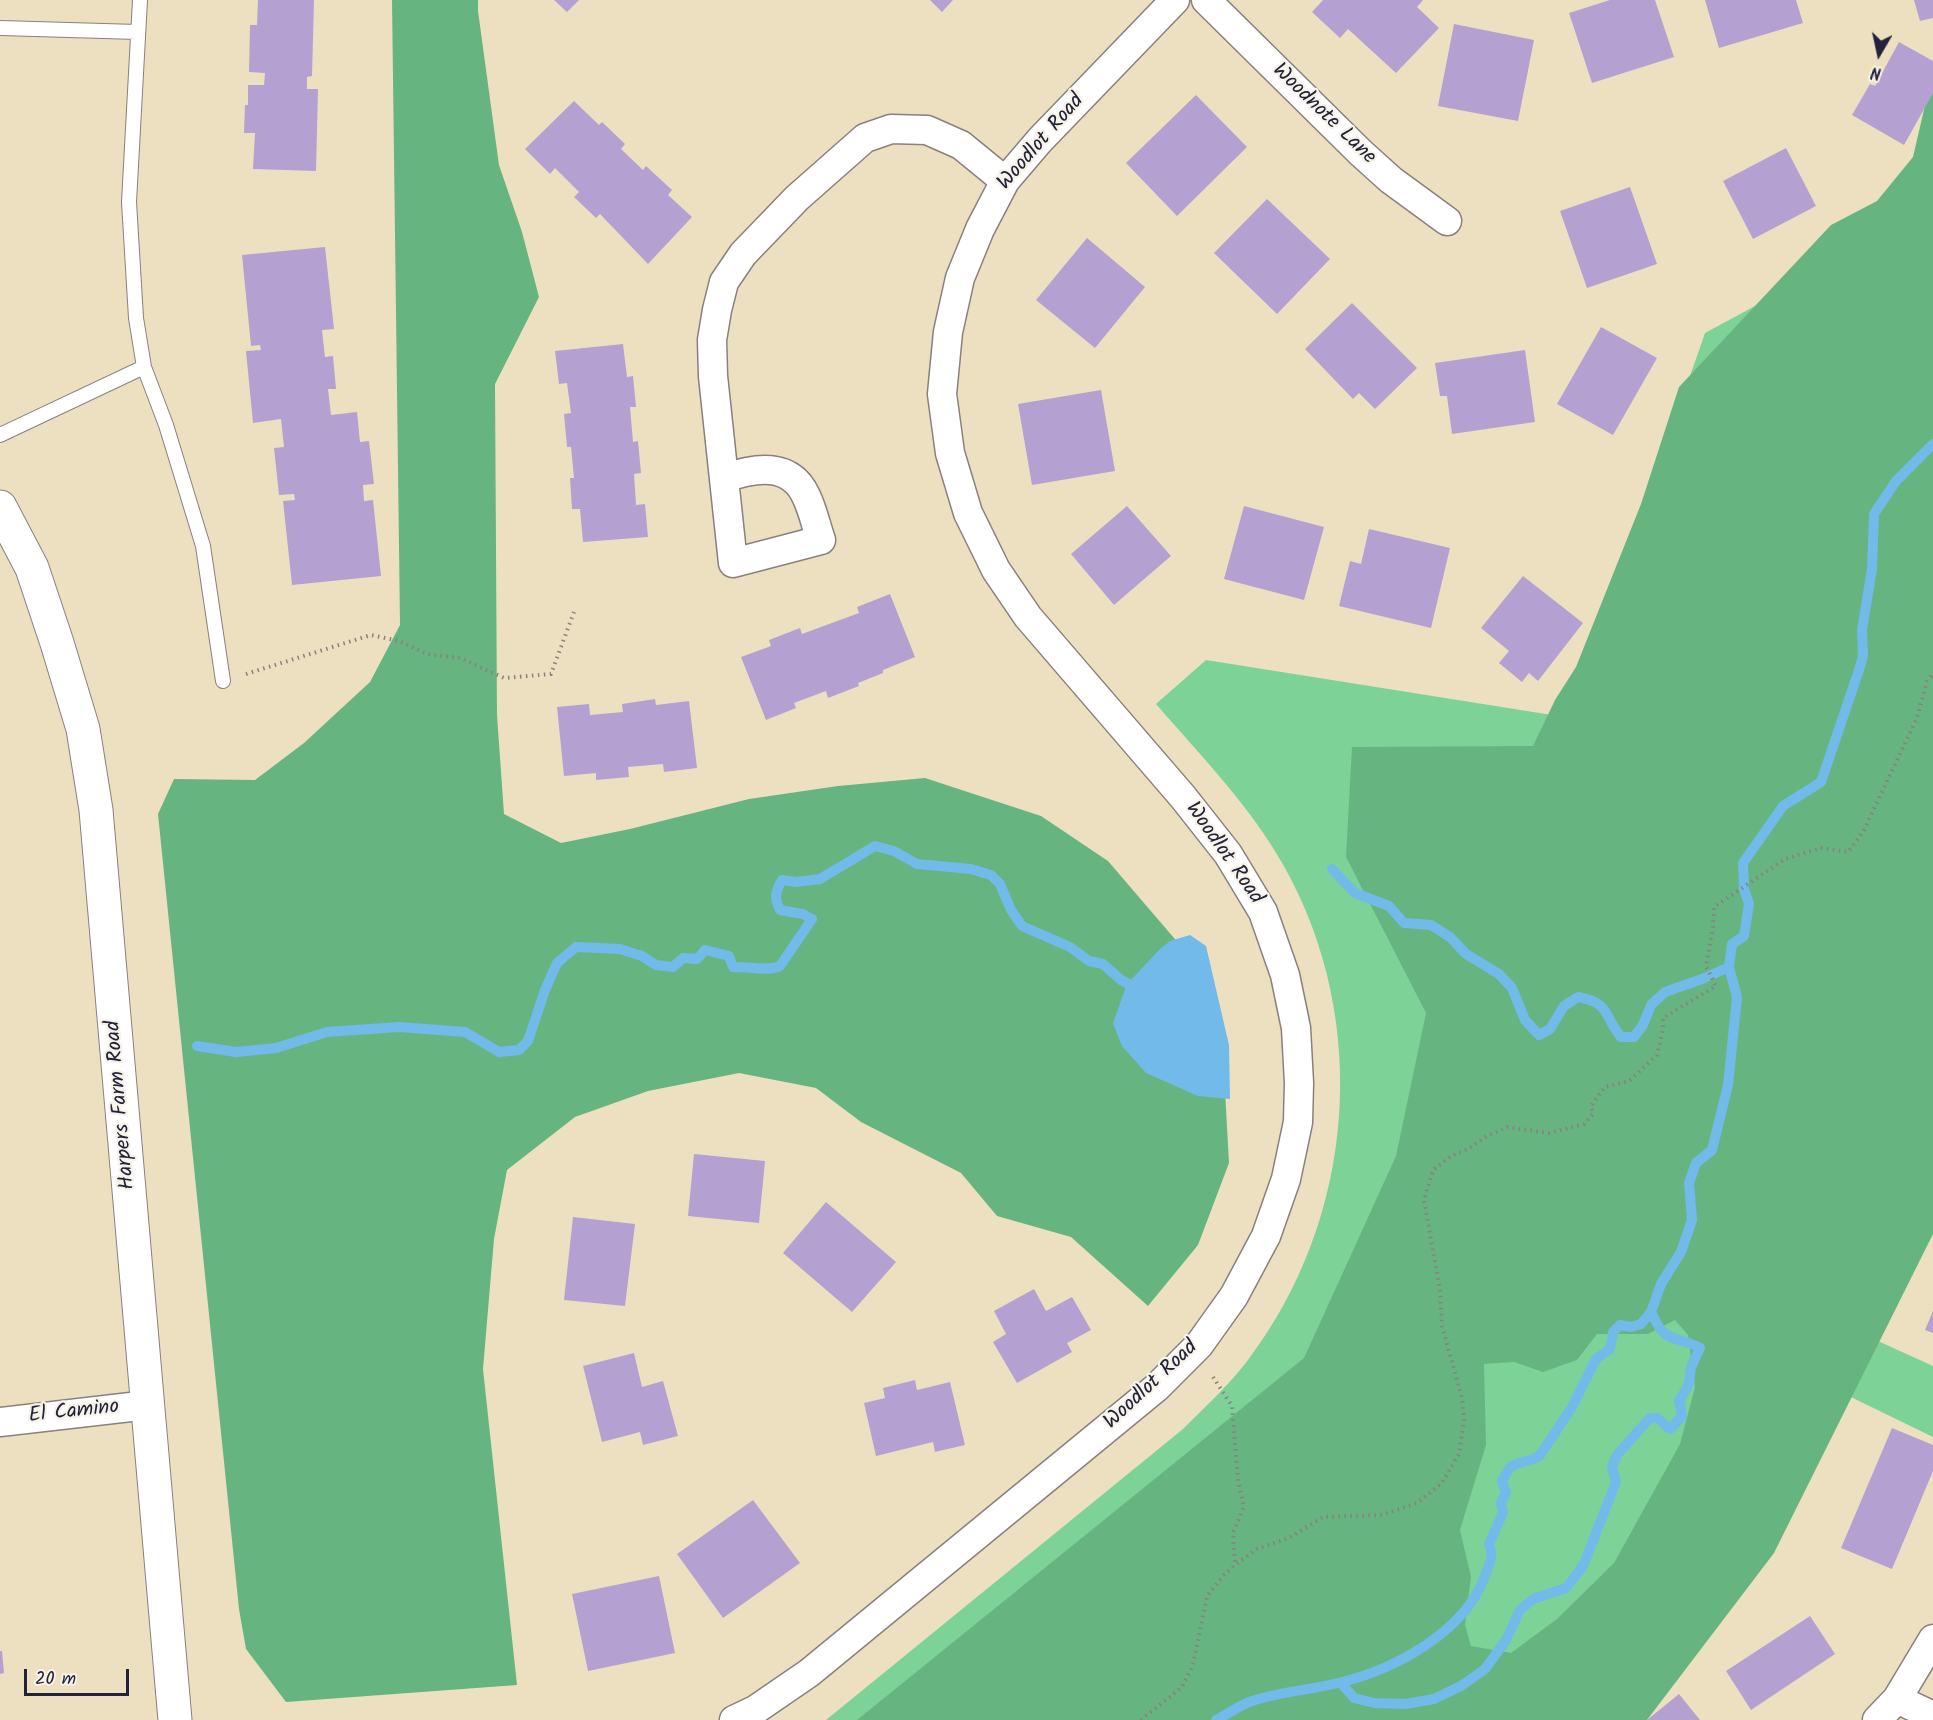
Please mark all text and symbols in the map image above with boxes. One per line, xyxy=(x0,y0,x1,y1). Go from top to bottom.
north arrow xyxy=(1849,24,1909,84)
street label: Woodnote Lane xyxy=(1266,59,1380,171)
text: N xyxy=(1869,59,1883,85)
street label: Woodlot Road xyxy=(993,90,1091,196)
street label: Woodlot Road xyxy=(1178,798,1268,910)
street label: Harpers Farm Road xyxy=(102,1019,142,1191)
street label: Woodlot Road xyxy=(1100,1336,1204,1436)
street label: El Camino xyxy=(28,1396,120,1430)
scale bar xyxy=(27,1657,132,1695)
text: 20 m xyxy=(35,1665,76,1694)

